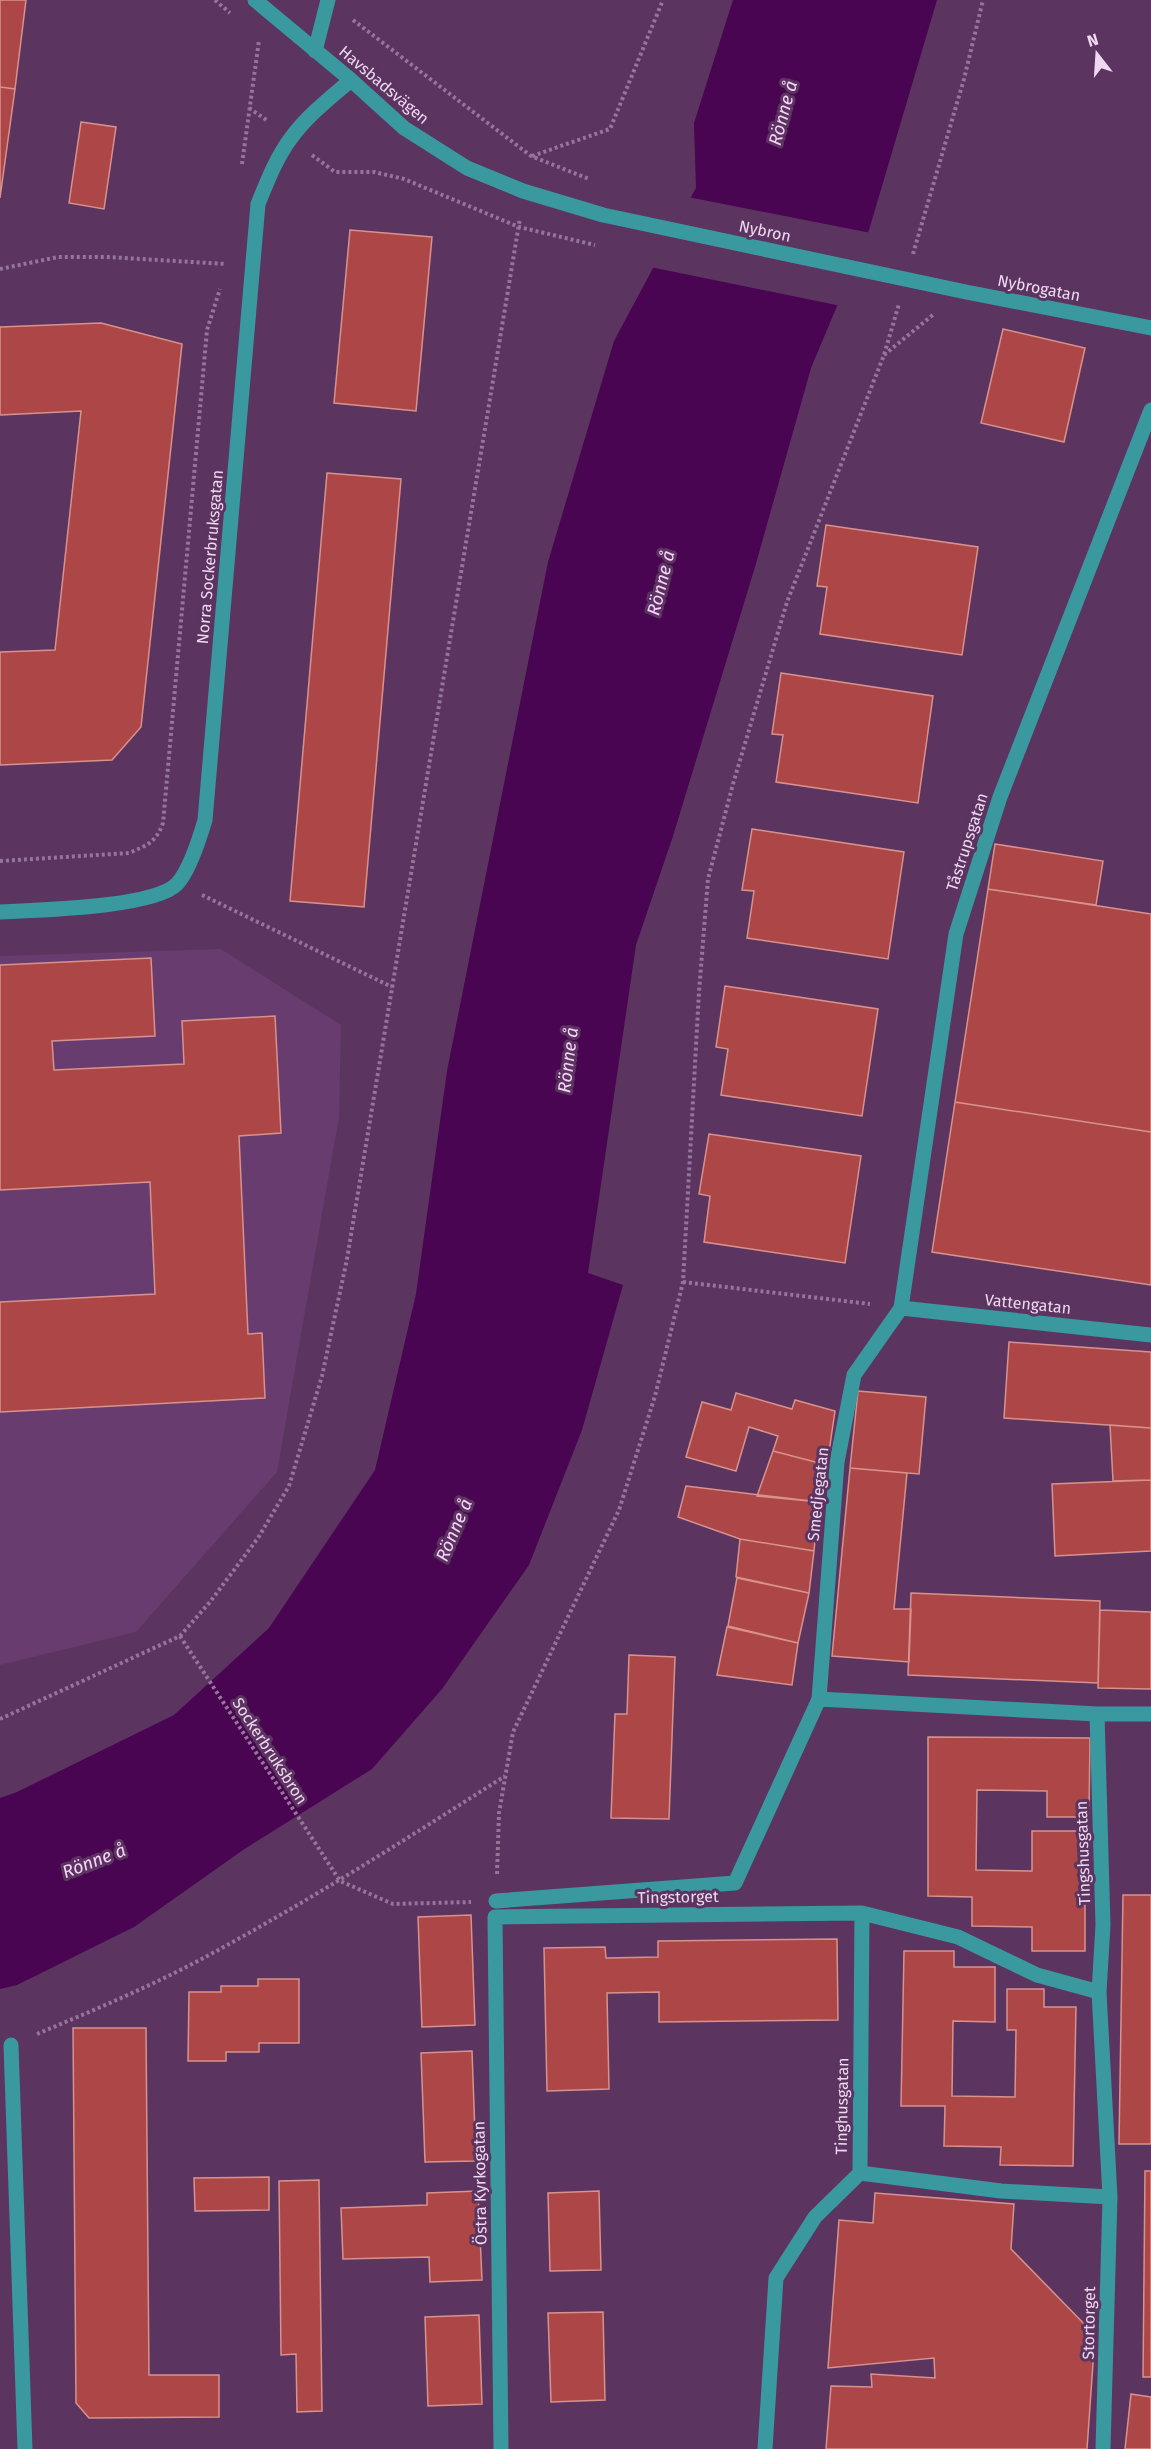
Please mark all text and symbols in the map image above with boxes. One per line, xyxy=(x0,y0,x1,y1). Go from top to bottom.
north arrow xyxy=(1067,24,1127,84)
text: N xyxy=(1085,29,1101,51)
street label: Havsbadsvägen xyxy=(335,42,433,128)
water label: Rönne å xyxy=(764,78,802,148)
street label: Nybron xyxy=(737,216,793,246)
street label: Nybrogatan xyxy=(996,271,1082,305)
street label: Norra Sockerbruksgatan xyxy=(193,469,227,645)
water label: Rönne å xyxy=(642,548,680,618)
street label: Tåstrupsgatan xyxy=(942,790,992,894)
water label: Rönne å xyxy=(553,1026,583,1094)
street label: Vattengatan xyxy=(984,1290,1072,1318)
street label: Smedjegatan xyxy=(804,1446,832,1542)
water label: Rönne å xyxy=(431,1495,477,1565)
street label: Sockerbruksbron xyxy=(228,1694,312,1808)
street label: Tingshusgatan xyxy=(1072,1800,1094,1906)
water label: Rönne å xyxy=(59,1839,129,1883)
street label: Tingstorget xyxy=(637,1887,719,1907)
street label: Tinghusgatan xyxy=(832,2057,852,2155)
street label: Östra Kyrkogatan xyxy=(469,2121,491,2245)
street label: Stortorget xyxy=(1079,2286,1099,2360)

